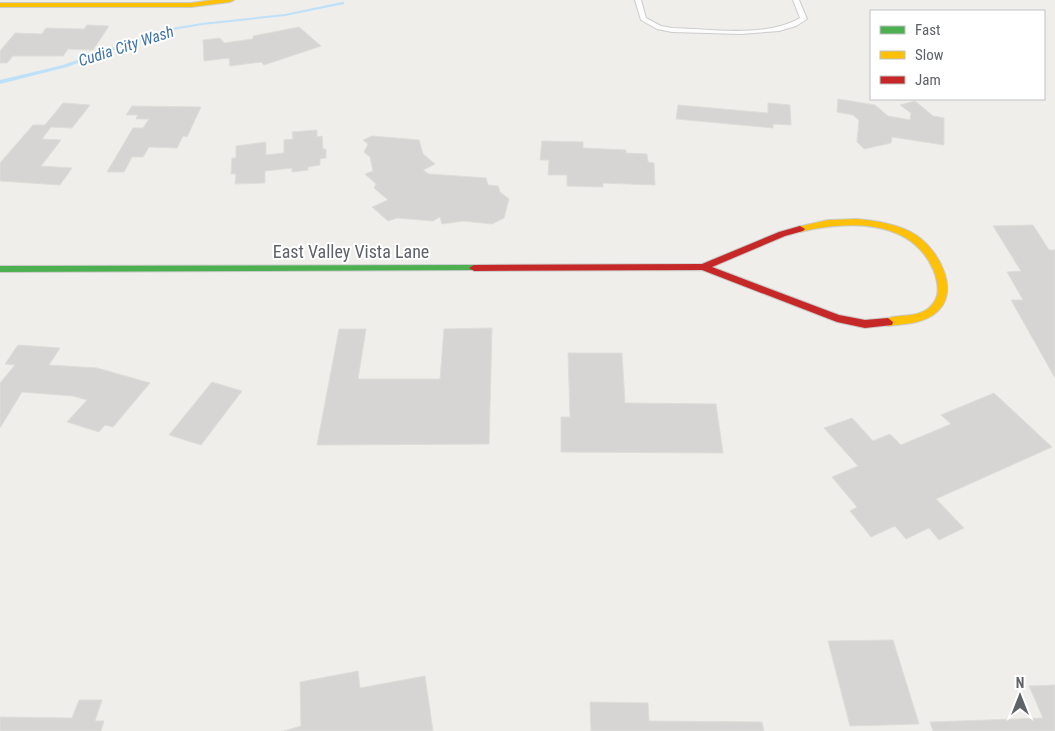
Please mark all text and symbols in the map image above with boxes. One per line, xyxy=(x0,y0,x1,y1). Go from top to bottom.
legend xyxy=(870,10,1045,100)
text: Fast xyxy=(915,21,940,39)
water label: Cudia City Wash xyxy=(76,22,176,70)
text: Slow xyxy=(915,46,944,64)
text: Jam xyxy=(915,71,941,89)
street label: East Valley Vista Lane xyxy=(273,241,429,262)
north arrow xyxy=(995,671,1045,721)
text: N xyxy=(1016,675,1024,691)

